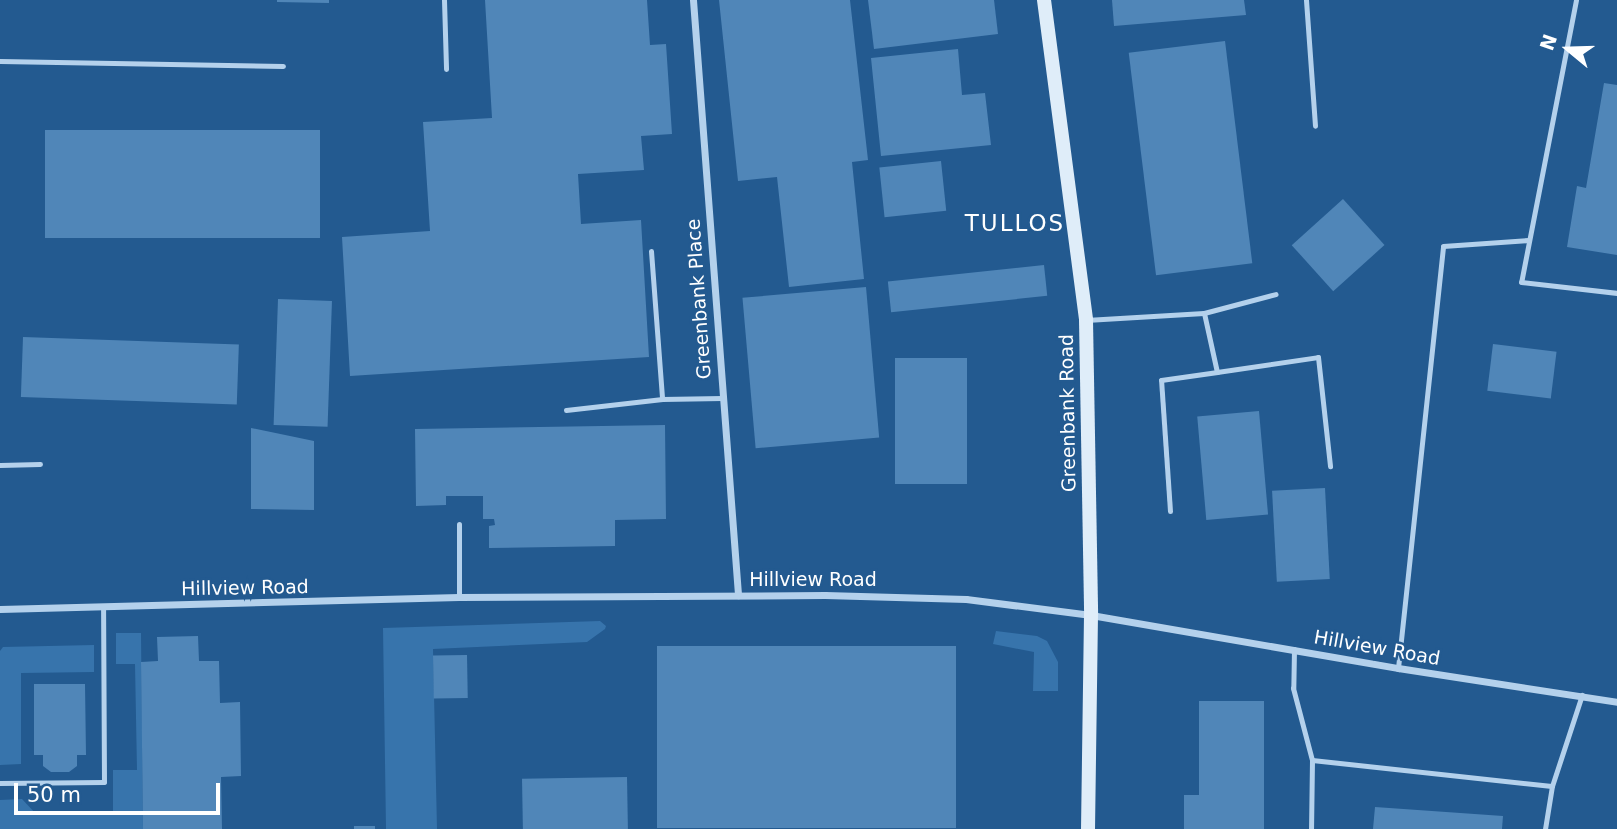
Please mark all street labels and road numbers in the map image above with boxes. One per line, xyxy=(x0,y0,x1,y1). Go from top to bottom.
street label: Greenbank Place xyxy=(682,218,716,380)
street label: Greenbank Road xyxy=(1055,334,1081,492)
street label: Hillview Road xyxy=(749,569,877,591)
street label: Hillview Road xyxy=(181,575,309,601)
street label: Hillview Road xyxy=(1312,626,1442,670)

